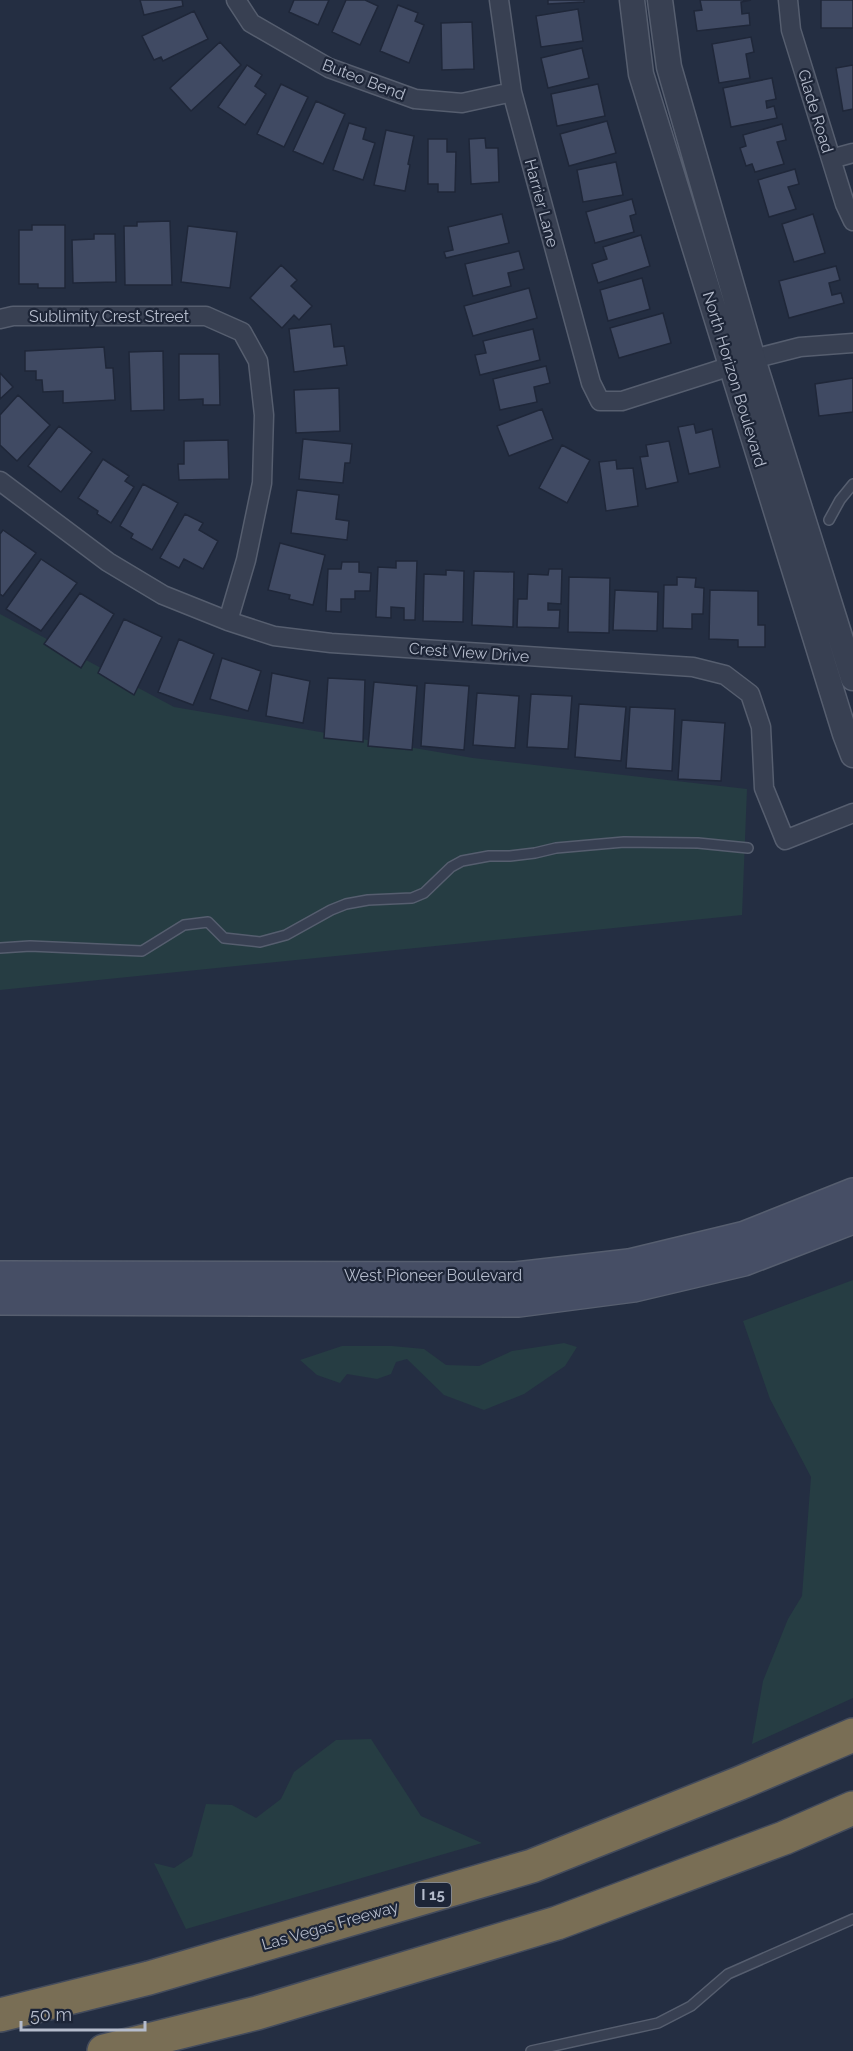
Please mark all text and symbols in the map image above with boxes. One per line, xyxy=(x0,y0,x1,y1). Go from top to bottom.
street label: Buteo Bend xyxy=(319,55,408,104)
street label: Glade Road xyxy=(794,67,837,155)
street label: Harrier Lane xyxy=(521,157,562,249)
street label: North Horizon Boulevard xyxy=(699,289,770,469)
street label: Sublimity Crest Street xyxy=(29,307,190,326)
street label: Crest View Drive xyxy=(408,639,530,666)
street label: West Pioneer Boulevard xyxy=(344,1266,522,1285)
road number: I 15 xyxy=(415,1883,451,1907)
street label: Las Vegas Freeway xyxy=(259,1897,401,1954)
scale bar xyxy=(21,1994,146,2032)
text: 50 m xyxy=(30,2004,72,2025)

